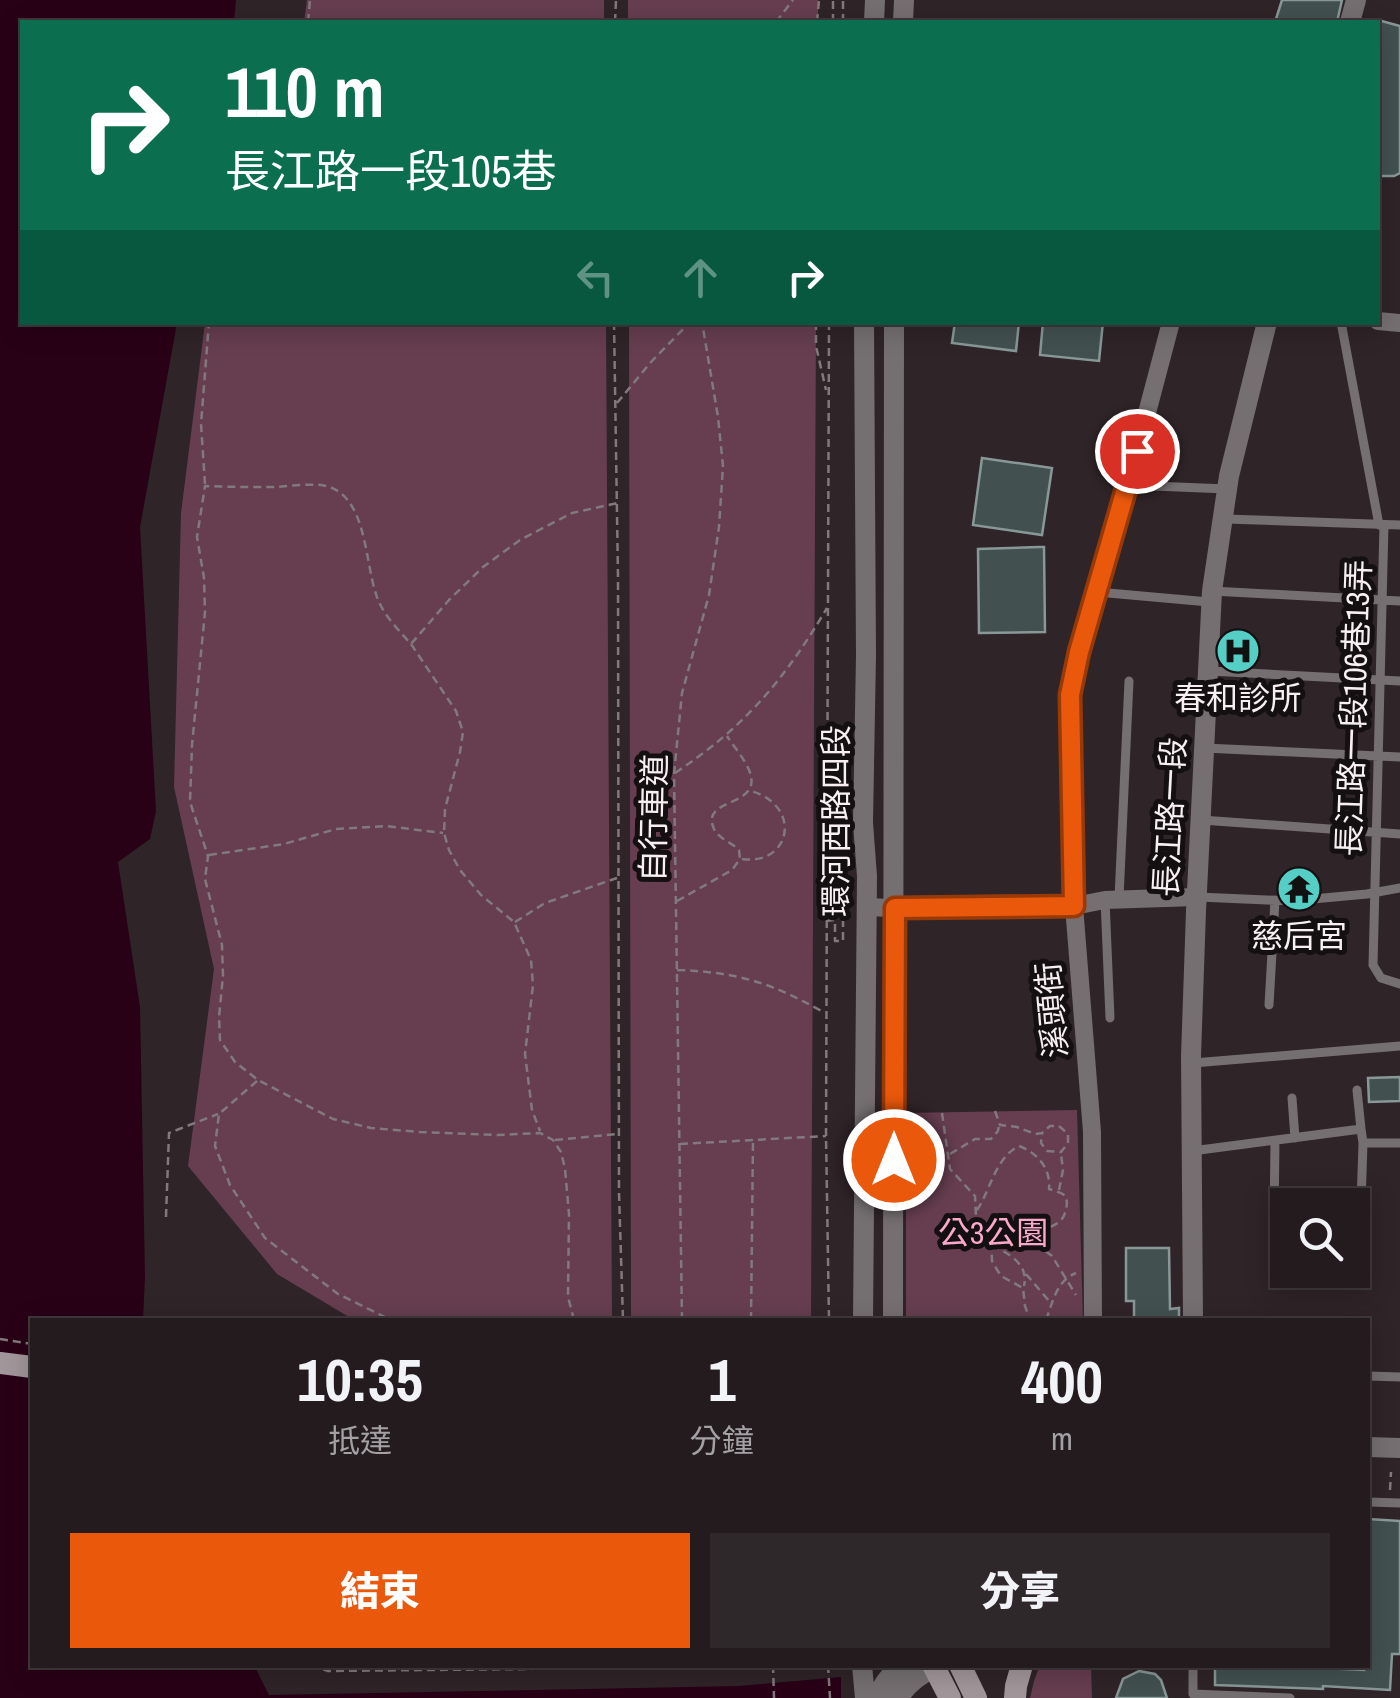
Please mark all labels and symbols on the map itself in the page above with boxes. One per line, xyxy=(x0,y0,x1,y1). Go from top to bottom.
pin xyxy=(1095,409,1180,494)
street label: 長江路一段106巷13弄 xyxy=(1327,559,1380,857)
hospital icon: 春和診所 xyxy=(1215,628,1261,674)
place label: 春和診所 xyxy=(1174,676,1302,719)
street label: 環河西路四段 xyxy=(814,725,857,917)
street label: 長江路一段 xyxy=(1144,736,1195,898)
street label: 自行車道 xyxy=(631,754,676,882)
temple icon: 慈后宮 xyxy=(1276,866,1322,912)
place label: 慈后宮 xyxy=(1251,914,1347,957)
street label: 溪頭街 xyxy=(1026,960,1077,1060)
position arrow xyxy=(842,1108,946,1212)
park label: 公3公園 xyxy=(938,1211,1048,1254)

